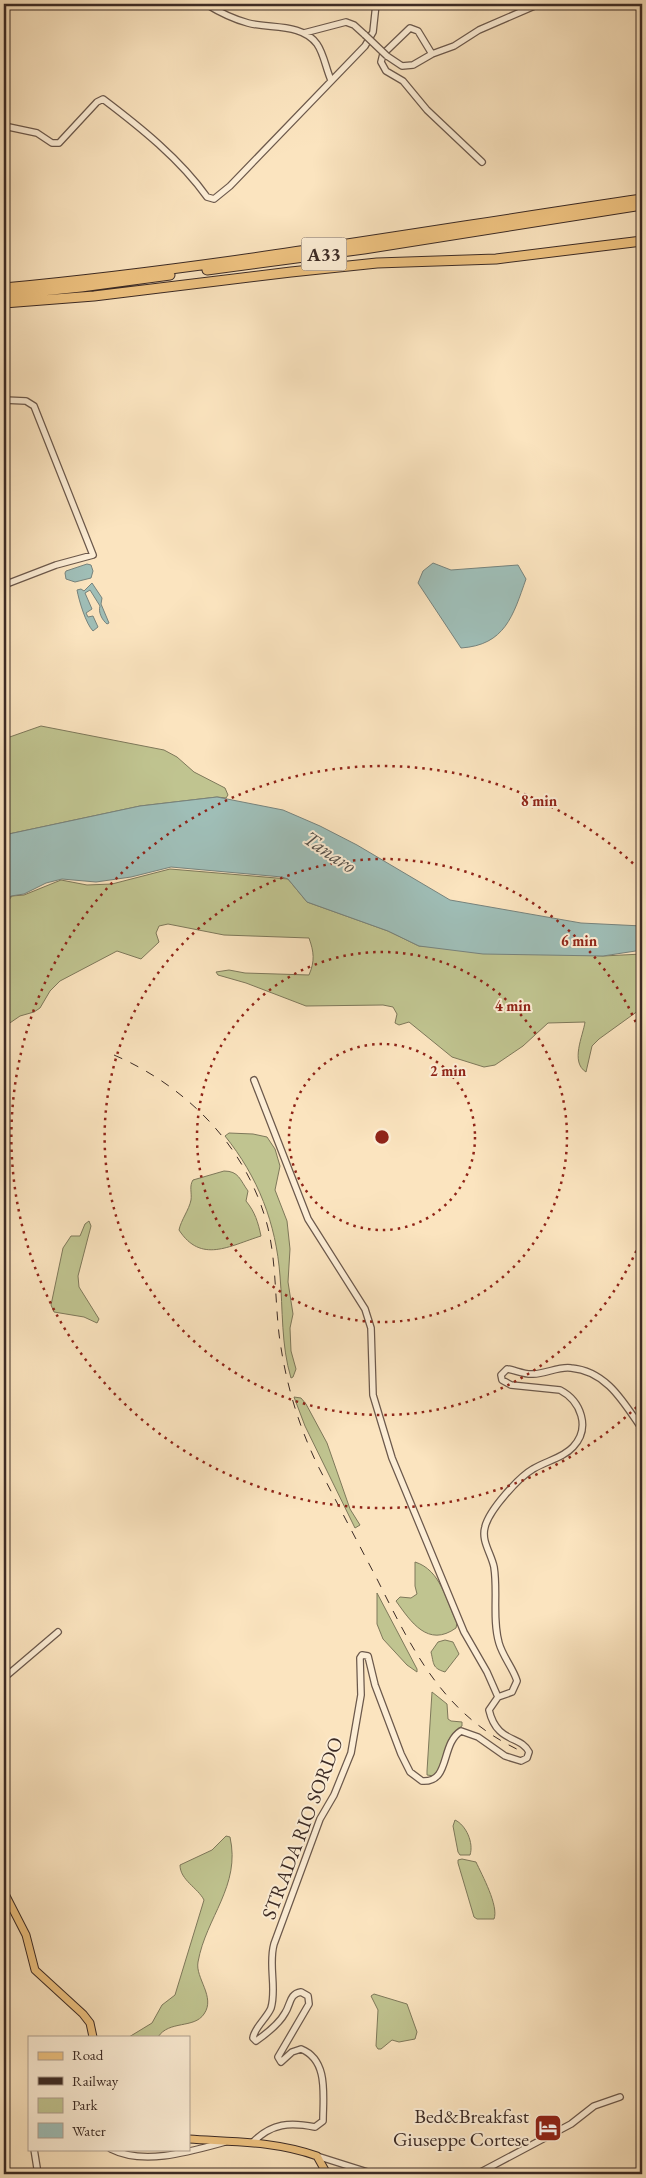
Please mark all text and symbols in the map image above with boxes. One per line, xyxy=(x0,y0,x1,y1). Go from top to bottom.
road number: A33 xyxy=(302,238,346,270)
text: 8 min xyxy=(521,791,558,810)
water label: Tanaro xyxy=(299,824,362,879)
text: 6 min xyxy=(561,931,598,950)
text: 4 min xyxy=(495,996,532,1015)
text: 2 min xyxy=(430,1061,467,1080)
centre of rings xyxy=(373,1128,391,1146)
street label: STRADA RIO SORDO xyxy=(255,1733,349,1923)
legend xyxy=(28,2036,190,2150)
text: Road xyxy=(72,2045,104,2064)
text: Railway xyxy=(72,2071,119,2090)
text: Park xyxy=(72,2095,99,2114)
place label: Bed&Breakfast Giuseppe Cortese xyxy=(393,2103,530,2152)
hotel icon: Bed&Breakfast Giuseppe Cortese xyxy=(533,2113,563,2143)
text: Water xyxy=(72,2121,106,2140)

